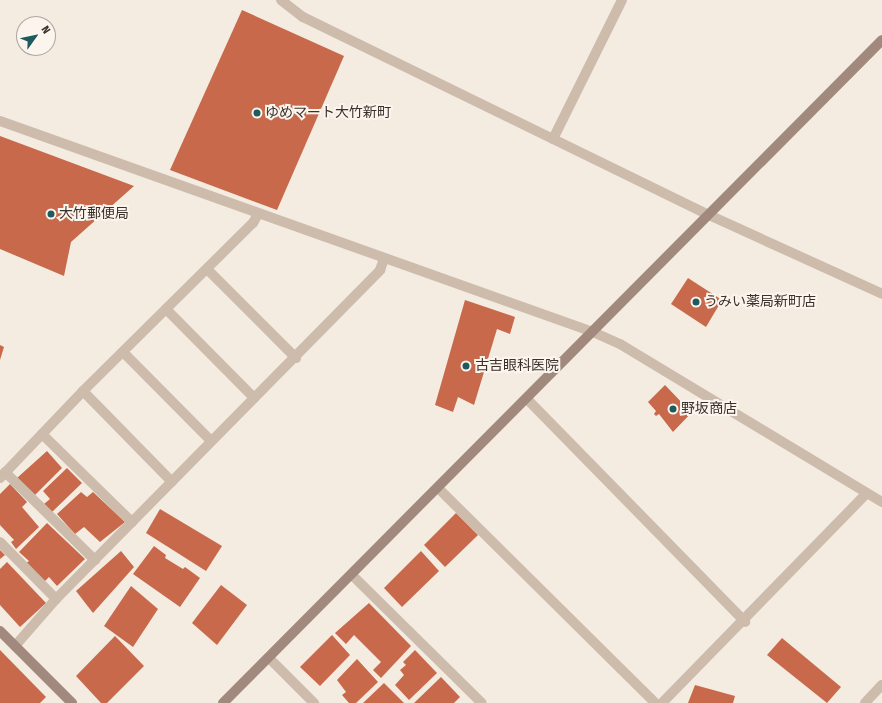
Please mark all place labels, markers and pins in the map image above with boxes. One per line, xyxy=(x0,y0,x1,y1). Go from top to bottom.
place label: ゆめマート大竹新町 xyxy=(265,105,391,121)
marker: ゆめマート大竹新町 xyxy=(252,108,262,118)
place label: 大竹郵便局 xyxy=(59,206,129,222)
marker: 大竹郵便局 xyxy=(46,209,56,219)
place label: うみい薬局新町店 xyxy=(704,294,816,310)
marker: うみい薬局新町店 xyxy=(691,297,701,307)
place label: 古吉眼科医院 xyxy=(475,358,559,374)
marker: 古吉眼科医院 xyxy=(460,360,472,372)
place label: 野坂商店 xyxy=(681,401,737,417)
marker: 野坂商店 xyxy=(668,404,678,414)

